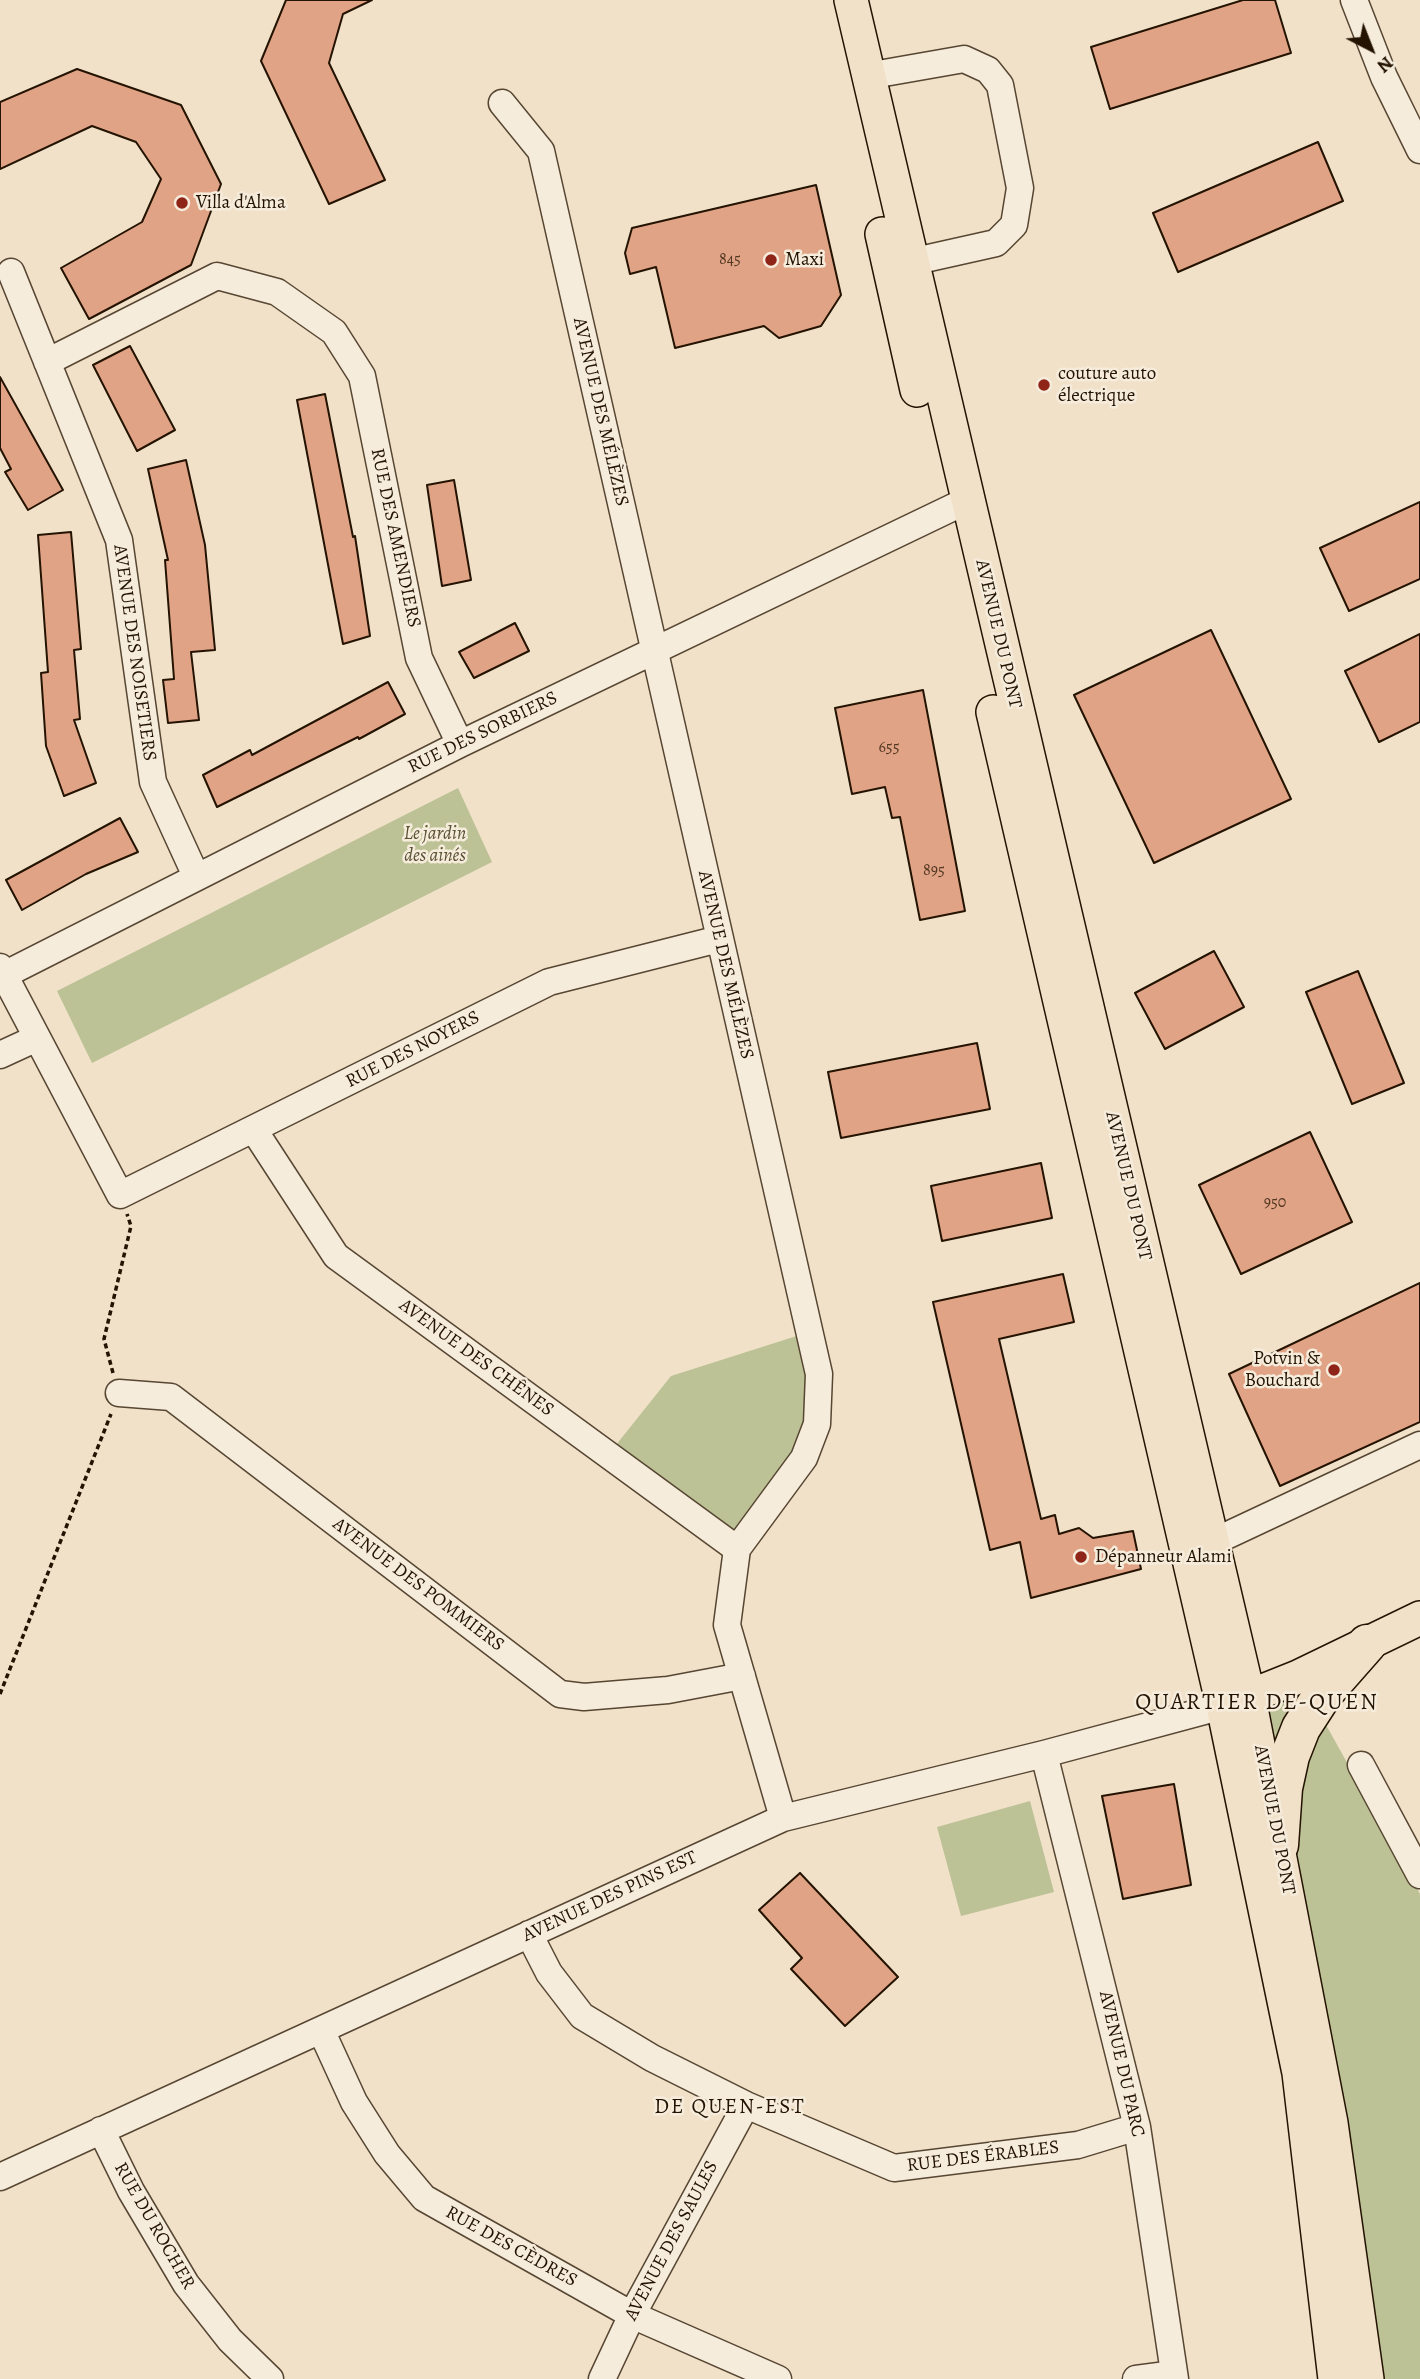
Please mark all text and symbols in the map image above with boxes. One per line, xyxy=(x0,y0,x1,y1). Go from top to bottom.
north arrow xyxy=(1336,14,1406,84)
text: N xyxy=(1371,50,1399,79)
place label: Villa d'Alma xyxy=(196,192,286,214)
marker: Villa d'Alma xyxy=(174,195,190,211)
place label: Maxi xyxy=(785,249,824,271)
house number: 845 xyxy=(719,250,741,270)
marker: Maxi xyxy=(763,252,779,268)
street label: AVENUE DES MÉLÈZES xyxy=(567,315,633,509)
place label: couture auto électrique xyxy=(1058,363,1156,407)
marker: couture auto électrique xyxy=(1036,377,1052,393)
street label: RUE DES AMENDIERS xyxy=(365,446,425,630)
street label: AVENUE DES NOISETIERS xyxy=(108,543,160,763)
street label: AVENUE DU PONT xyxy=(970,557,1026,711)
street label: RUE DES SORBIERS xyxy=(405,687,561,779)
house number: 655 xyxy=(878,738,900,758)
park label: Le jardin des ainés xyxy=(404,823,466,867)
house number: 895 xyxy=(923,861,945,881)
street label: AVENUE DES MÉLÈZES xyxy=(692,868,758,1062)
street label: RUE DES NOYERS xyxy=(342,1006,484,1094)
street label: AVENUE DU PONT xyxy=(1100,1109,1156,1263)
house number: 950 xyxy=(1264,1193,1286,1213)
street label: AVENUE DES CHÊNES xyxy=(394,1294,558,1422)
place label: Potvin & Bouchard xyxy=(1245,1348,1320,1392)
marker: Potvin & Bouchard xyxy=(1326,1362,1342,1378)
street label: AVENUE DES POMMIERS xyxy=(328,1513,508,1657)
place label: Dépanneur Alami xyxy=(1095,1546,1232,1568)
marker: Dépanneur Alami xyxy=(1073,1549,1089,1565)
district label: QUARTIER DE-QUEN xyxy=(1137,1689,1377,1717)
street label: AVENUE DU PONT xyxy=(1248,1743,1300,1897)
street label: AVENUE DES PINS EST xyxy=(519,1847,701,1947)
street label: AVENUE DU PARC xyxy=(1093,1989,1149,2139)
district label: DE QUEN-EST xyxy=(656,2095,804,2121)
street label: RUE DES ÉRABLES xyxy=(905,2136,1061,2178)
street label: AVENUE DES SAULES xyxy=(620,2157,724,2325)
street label: RUE DU ROCHER xyxy=(108,2158,200,2294)
street label: RUE DES CÈDRES xyxy=(441,2201,581,2293)

